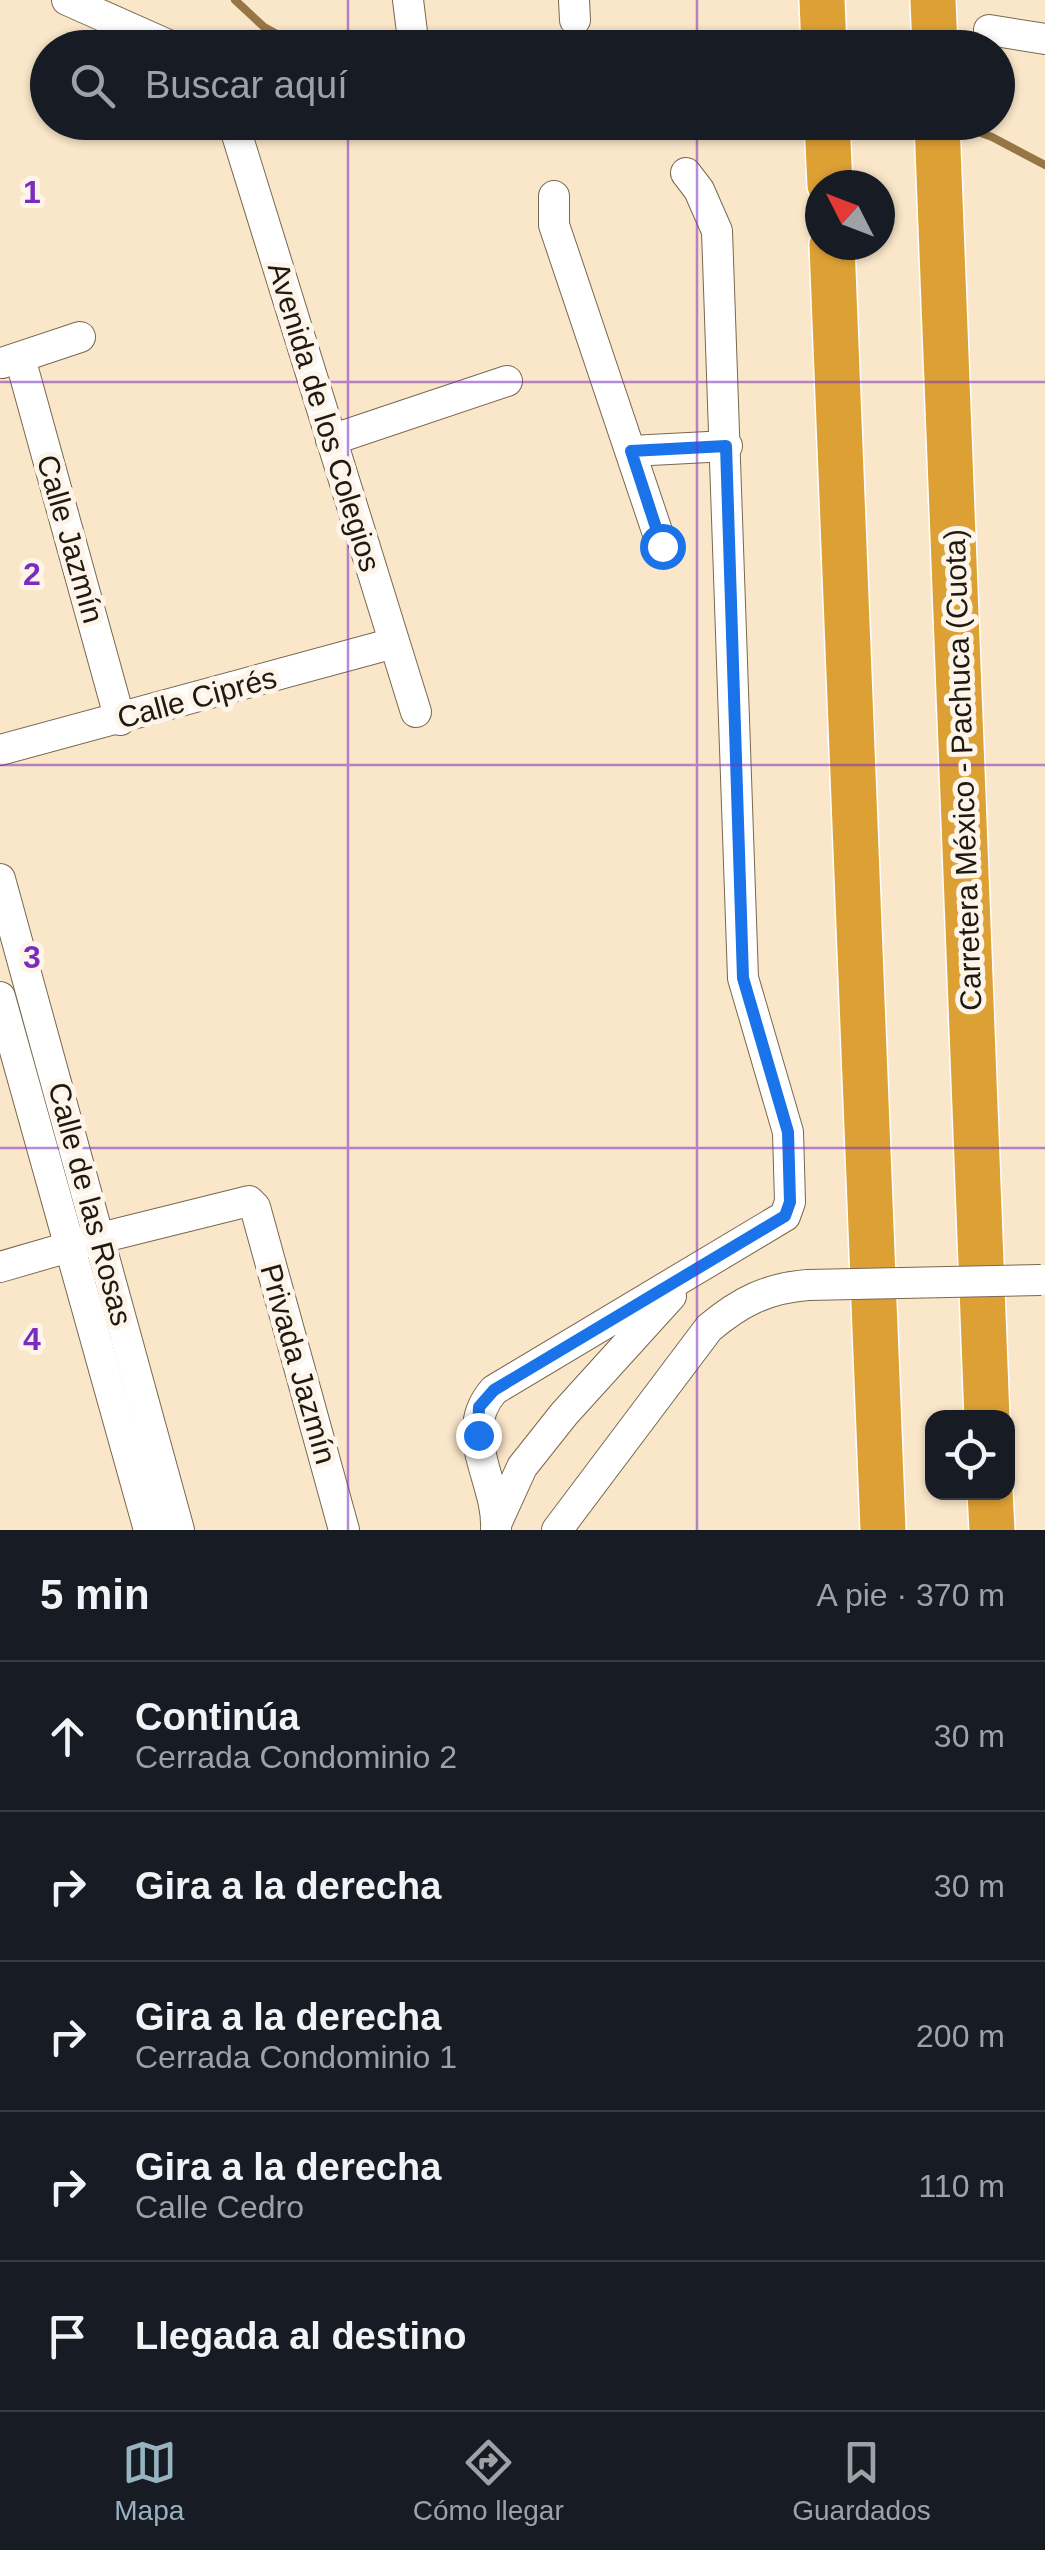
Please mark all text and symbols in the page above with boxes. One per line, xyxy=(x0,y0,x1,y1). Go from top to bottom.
search box xyxy=(30,30,1015,140)
icon: search xyxy=(65,58,120,113)
text: Buscar aquí xyxy=(145,64,348,106)
north arrow xyxy=(805,170,895,260)
text: 1 xyxy=(23,174,41,210)
street label: Avenida de los Colegios xyxy=(262,258,387,575)
street label: Calle Jazmín xyxy=(31,451,110,627)
route start xyxy=(640,524,686,570)
street label: Carretera México - Pachuca (Cuota) xyxy=(938,529,987,1011)
text: 2 xyxy=(23,556,41,592)
street label: Calle Ciprés xyxy=(114,660,280,735)
text: 3 xyxy=(23,939,41,975)
street label: Calle de las Rosas xyxy=(42,1079,139,1329)
street label: Privada Jazmín xyxy=(254,1260,343,1468)
text: 4 xyxy=(23,1321,41,1357)
map controls xyxy=(925,1410,1015,1500)
button: locate xyxy=(925,1410,1015,1500)
route end xyxy=(456,1413,502,1459)
text: 5 min xyxy=(40,1571,150,1618)
text: A pie · 370 m xyxy=(816,1577,1005,1613)
text: Continúa xyxy=(135,1696,300,1738)
icon: ahead xyxy=(40,1709,95,1764)
text: 30 m xyxy=(934,1718,1005,1754)
text: Cerrada Condominio 2 xyxy=(135,1739,457,1775)
icon: right xyxy=(40,1859,95,1914)
text: Gira a la derecha xyxy=(135,1865,441,1907)
text: 30 m xyxy=(934,1868,1005,1904)
text: Gira a la derecha xyxy=(135,1996,441,2038)
icon: right xyxy=(40,2009,95,2064)
text: 200 m xyxy=(916,2018,1005,2054)
text: Cerrada Condominio 1 xyxy=(135,2039,457,2075)
text: Gira a la derecha xyxy=(135,2146,441,2188)
icon: right xyxy=(40,2159,95,2214)
text: 110 m xyxy=(918,2168,1005,2204)
text: Calle Cedro xyxy=(135,2189,304,2225)
icon: arrive xyxy=(40,2309,95,2364)
text: Llegada al destino xyxy=(135,2315,467,2357)
tab: Mapa xyxy=(114,2435,184,2527)
tab: Cómo llegar xyxy=(413,2435,564,2527)
tab: Guardados xyxy=(792,2435,931,2527)

